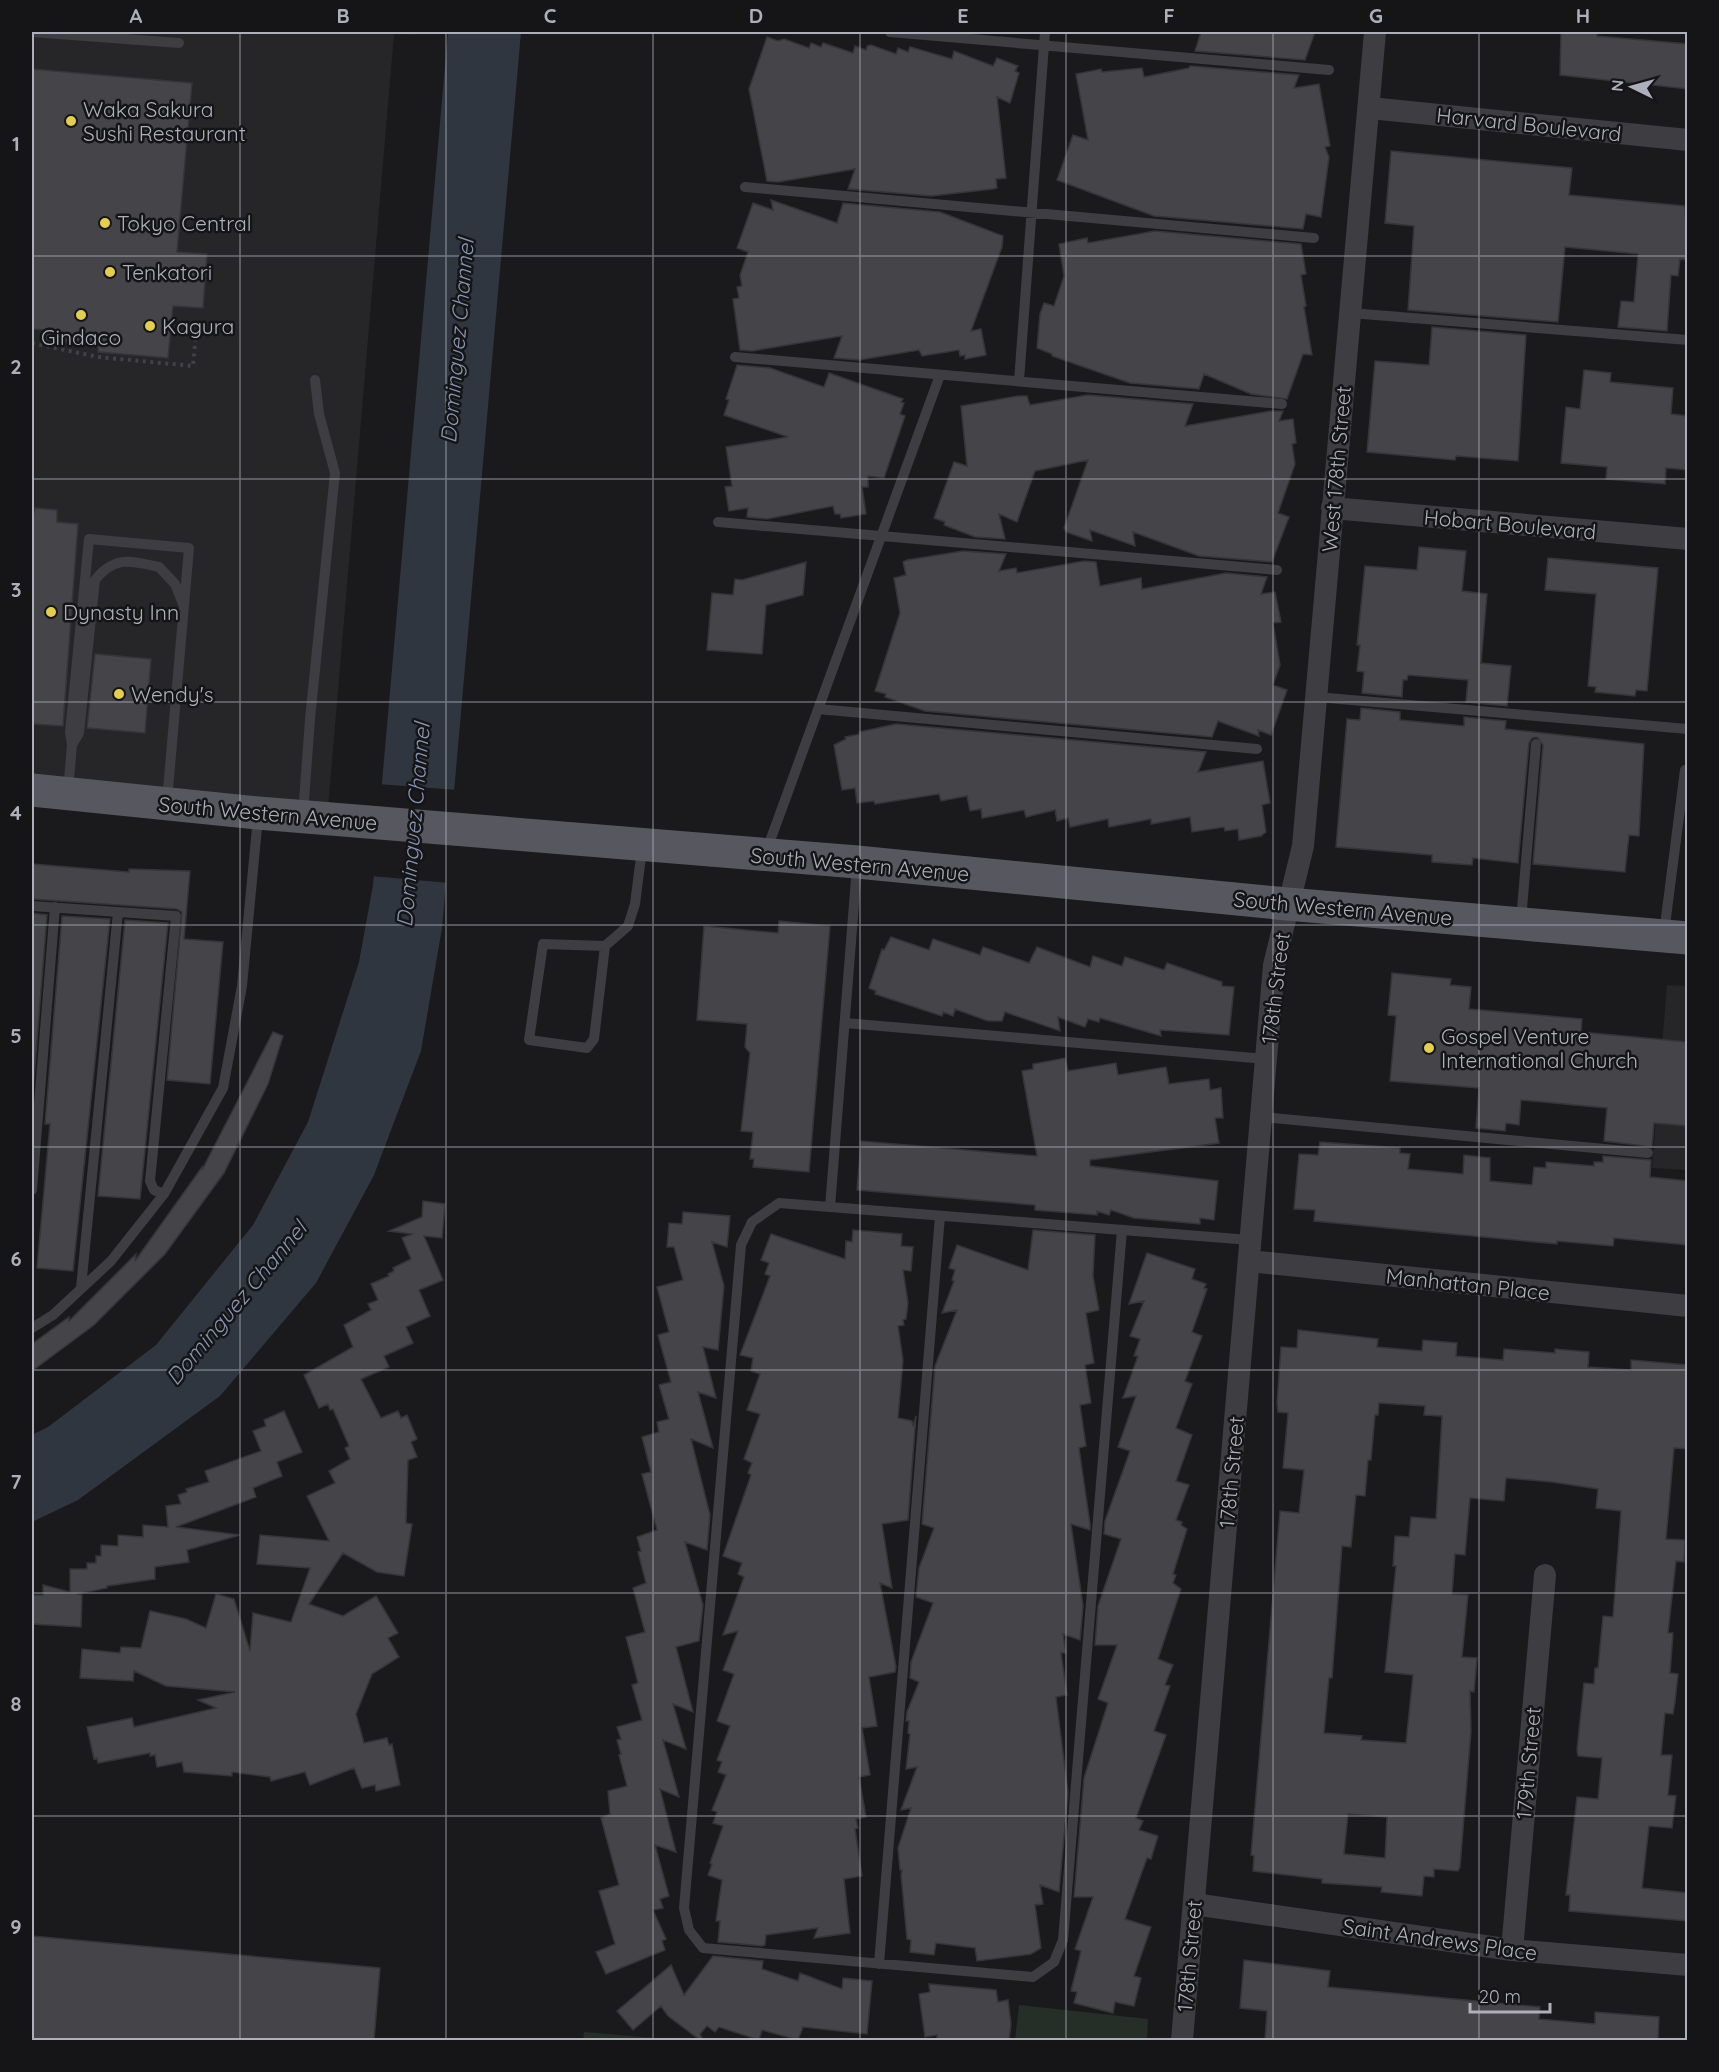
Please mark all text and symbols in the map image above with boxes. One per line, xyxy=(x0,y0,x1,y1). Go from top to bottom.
text: A xyxy=(130,3,143,28)
text: B xyxy=(336,3,350,28)
text: C xyxy=(544,3,557,28)
text: D xyxy=(749,3,763,28)
text: E xyxy=(957,3,969,28)
text: F xyxy=(1163,3,1175,28)
text: G xyxy=(1369,3,1383,28)
text: H xyxy=(1576,3,1590,28)
north arrow xyxy=(1602,57,1662,117)
text: N xyxy=(1607,79,1628,92)
place label: Waka Sakura Sushi Restaurant xyxy=(83,96,246,146)
street label: Harvard Boulevard xyxy=(1435,101,1623,147)
marker: Waka Sakura Sushi Restaurant xyxy=(64,114,78,128)
text: 1 xyxy=(12,131,20,156)
place label: Tokyo Central xyxy=(117,210,252,236)
marker: Tokyo Central xyxy=(98,216,112,230)
water label: Dominguez Channel xyxy=(434,235,480,444)
place label: Tenkatori xyxy=(122,259,212,285)
marker: Tenkatori xyxy=(103,265,117,279)
marker: Gindaco xyxy=(74,308,88,322)
place label: Kagura xyxy=(162,313,234,339)
marker: Kagura xyxy=(143,319,157,333)
place label: Gindaco xyxy=(41,324,121,350)
text: 2 xyxy=(10,354,22,379)
street label: West 178th Street xyxy=(1316,385,1356,553)
street label: Hobart Boulevard xyxy=(1423,504,1597,544)
text: 3 xyxy=(11,577,21,602)
place label: Dynasty Inn xyxy=(63,599,179,625)
marker: Dynasty Inn xyxy=(44,605,58,619)
place label: Wendy's xyxy=(131,681,214,707)
marker: Wendy's xyxy=(112,687,126,701)
water label: Dominguez Channel xyxy=(390,719,436,928)
street label: South Western Avenue xyxy=(158,790,378,836)
text: 4 xyxy=(10,800,22,825)
street label: South Western Avenue xyxy=(750,841,970,887)
street label: South Western Avenue xyxy=(1233,885,1453,931)
street label: 178th Street xyxy=(1255,931,1295,1045)
text: 5 xyxy=(10,1023,22,1048)
place label: Gospel Venture International Church xyxy=(1441,1023,1638,1073)
marker: Gospel Venture International Church xyxy=(1422,1041,1436,1055)
water label: Dominguez Channel xyxy=(159,1213,314,1390)
text: 6 xyxy=(10,1246,22,1271)
street label: Manhattan Place xyxy=(1385,1262,1551,1306)
street label: 178th Street xyxy=(1213,1415,1249,1529)
text: 7 xyxy=(11,1469,22,1494)
text: 8 xyxy=(11,1691,22,1716)
street label: 179th Street xyxy=(1510,1706,1546,1820)
street label: 178th Street xyxy=(1171,1899,1207,2013)
street label: Saint Andrews Place xyxy=(1341,1912,1539,1966)
text: 9 xyxy=(10,1914,22,1939)
scale bar xyxy=(1470,1976,1550,2014)
text: 20 m xyxy=(1479,1985,1521,2008)

